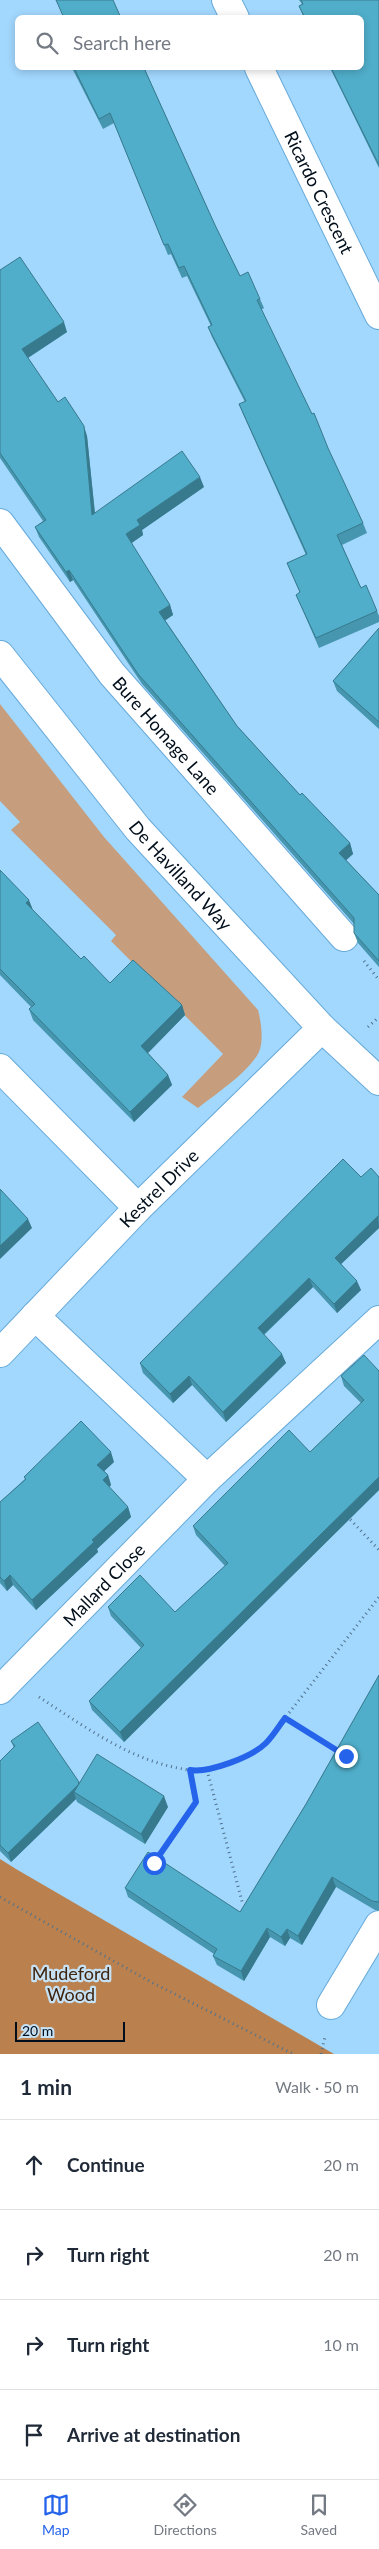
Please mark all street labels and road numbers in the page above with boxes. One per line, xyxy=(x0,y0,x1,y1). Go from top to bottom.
street label: Ricardo Crescent xyxy=(280,127,359,258)
street label: Bure Homage Lane xyxy=(108,672,224,799)
street label: De Havilland Way xyxy=(125,816,237,935)
street label: Kestrel Drive xyxy=(115,1144,203,1232)
street label: Mallard Close xyxy=(58,1538,149,1630)

